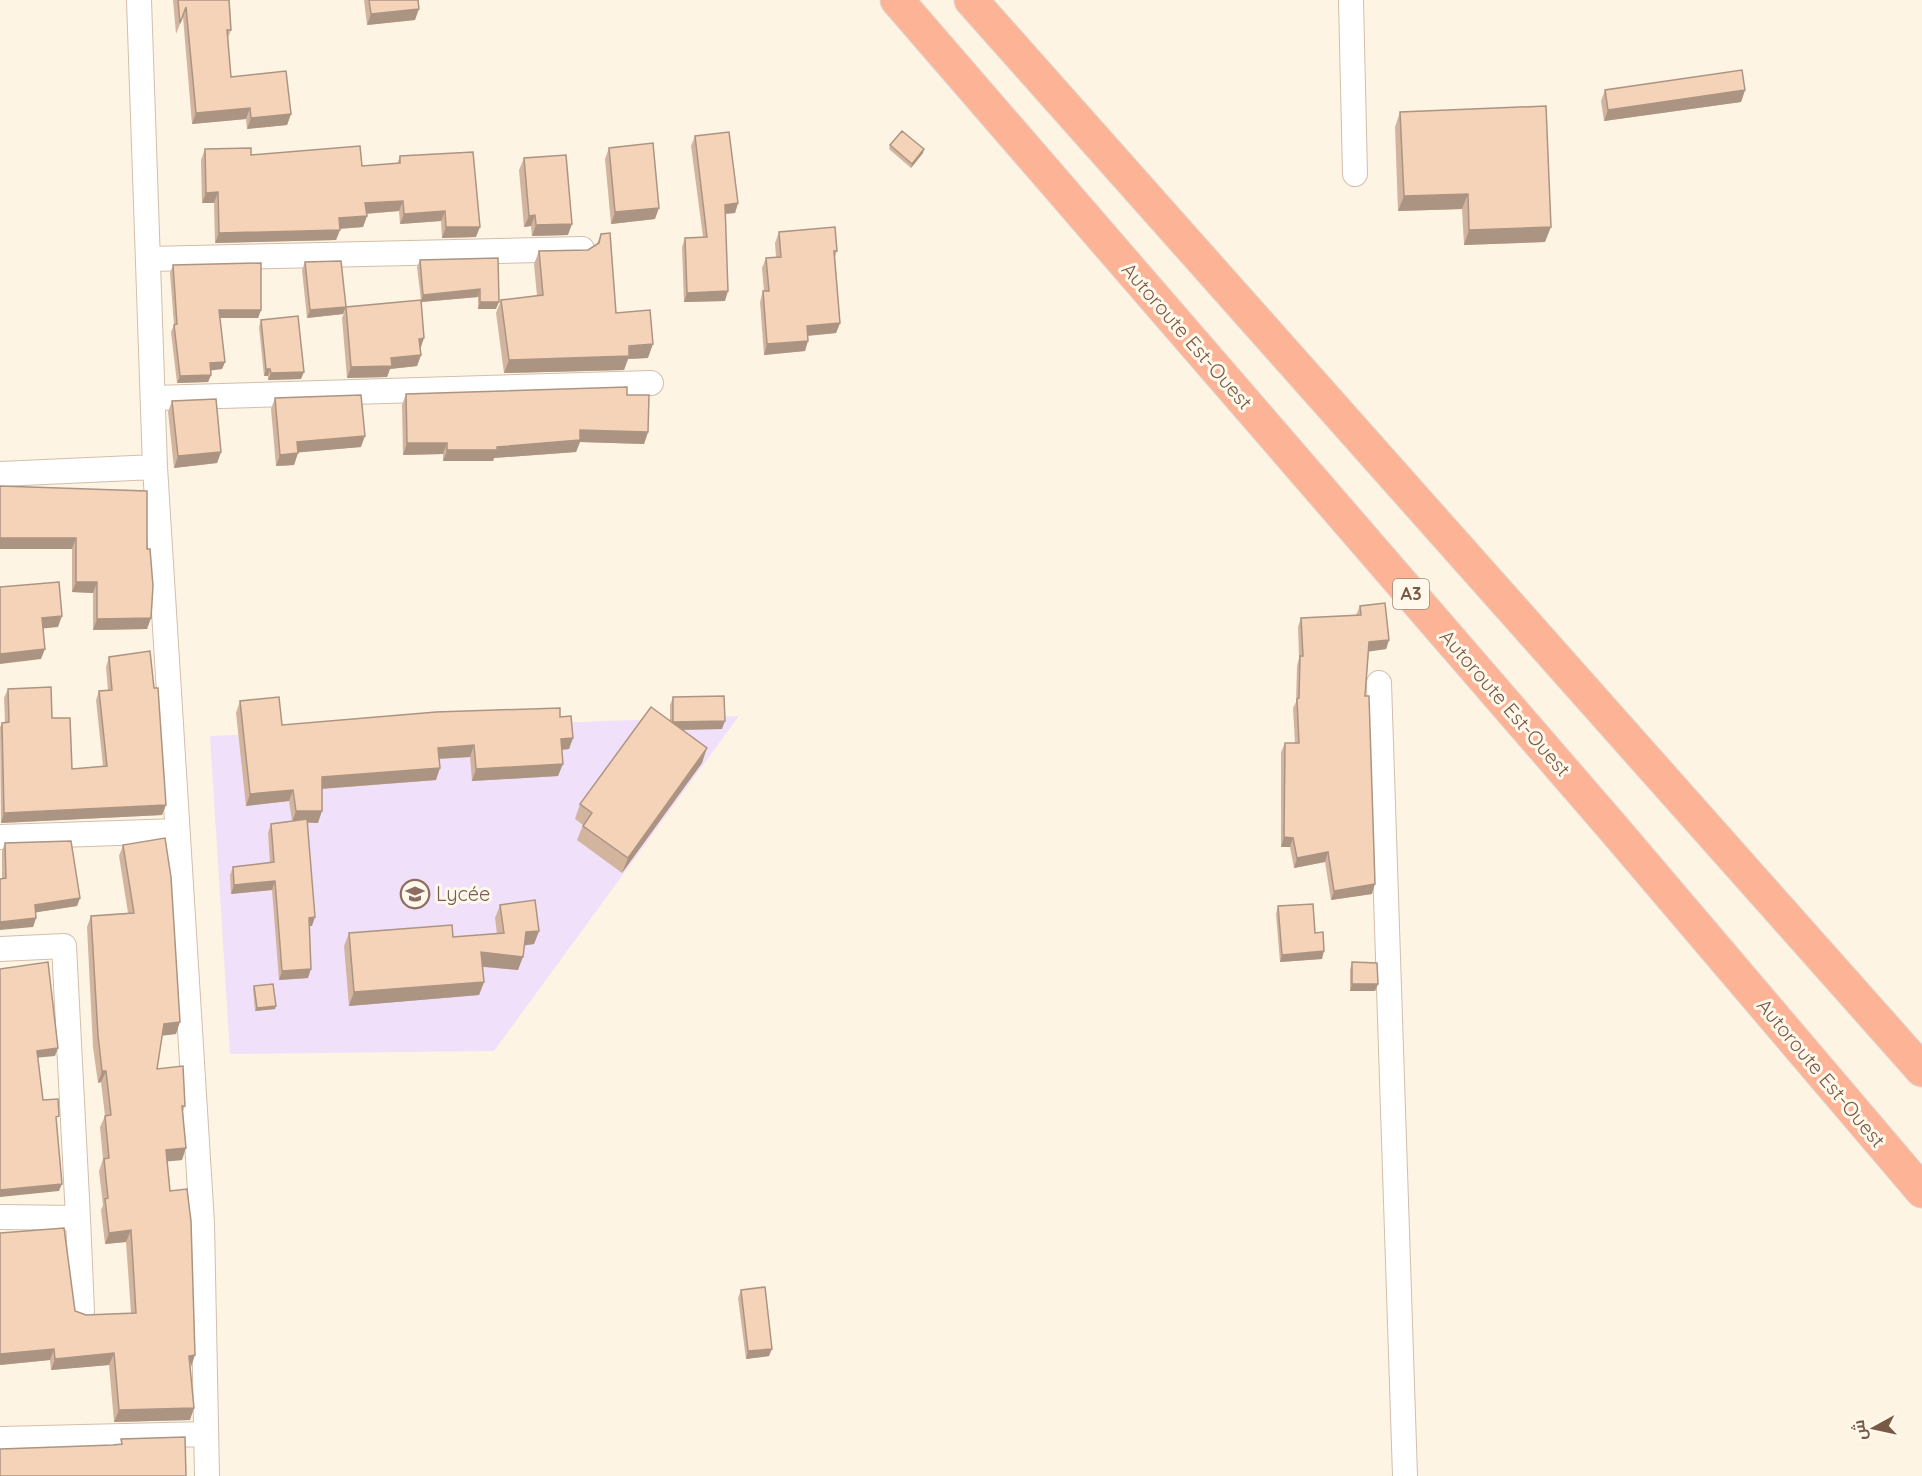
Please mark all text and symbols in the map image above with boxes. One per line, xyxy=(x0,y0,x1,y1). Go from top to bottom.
street label: Autoroute Est-Ouest xyxy=(1117,257,1258,414)
road number: A3 xyxy=(1393,579,1429,609)
street label: Autoroute Est-Ouest xyxy=(1435,624,1576,781)
school or university icon: Lycée xyxy=(399,878,431,910)
place label: Lycée xyxy=(436,881,490,906)
street label: Autoroute Est-Ouest xyxy=(1752,993,1891,1152)
north arrow xyxy=(1844,1398,1904,1458)
text: ش xyxy=(1848,1419,1870,1442)

